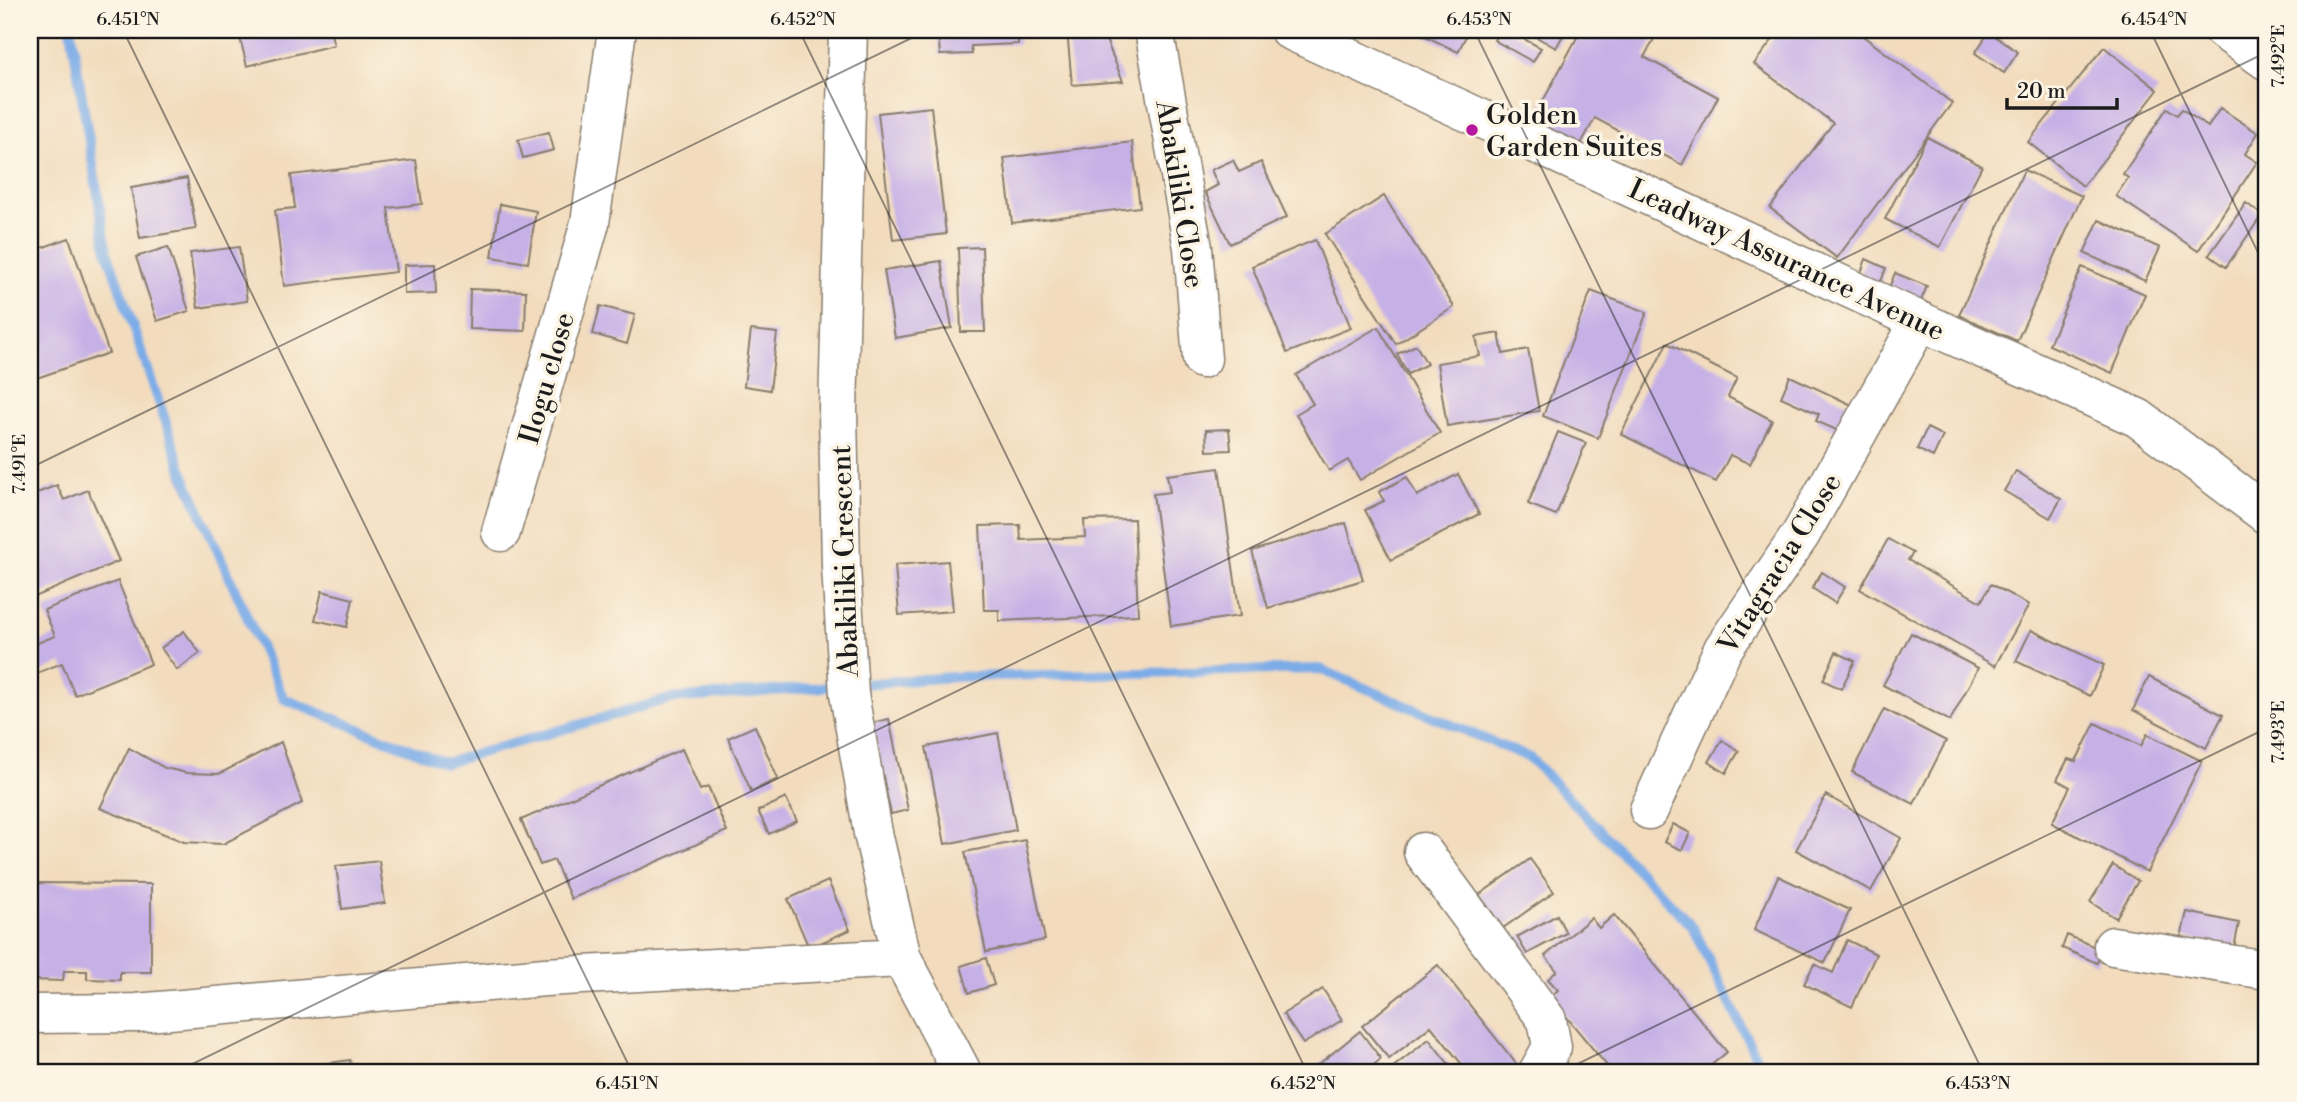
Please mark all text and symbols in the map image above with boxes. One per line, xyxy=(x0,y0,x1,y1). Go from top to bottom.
text: 6.451°N xyxy=(96,8,160,31)
text: 6.452°N xyxy=(770,8,836,31)
text: 6.453°N xyxy=(1446,8,1512,31)
text: 6.454°N xyxy=(2121,8,2188,31)
text: 7.492°E xyxy=(2267,24,2290,88)
scale bar xyxy=(2007,66,2117,110)
text: 20 m xyxy=(2017,79,2066,105)
street label: Abakiliki Close xyxy=(1147,97,1212,291)
place label: Golden Garden Suites xyxy=(1486,98,1662,165)
marker: Golden Garden Suites xyxy=(1464,122,1480,138)
street label: Leadway Assurance Avenue xyxy=(1623,172,1950,349)
street label: Ilogu close xyxy=(512,309,583,448)
text: 7.491°E xyxy=(8,434,31,494)
street label: Abakiliki Crescent xyxy=(824,444,867,679)
street label: Vitagracia Close xyxy=(1710,467,1850,661)
text: 7.493°E xyxy=(2267,700,2290,764)
text: 6.451°N xyxy=(595,1072,659,1095)
text: 6.452°N xyxy=(1270,1072,1336,1095)
text: 6.453°N xyxy=(1945,1072,2011,1095)

